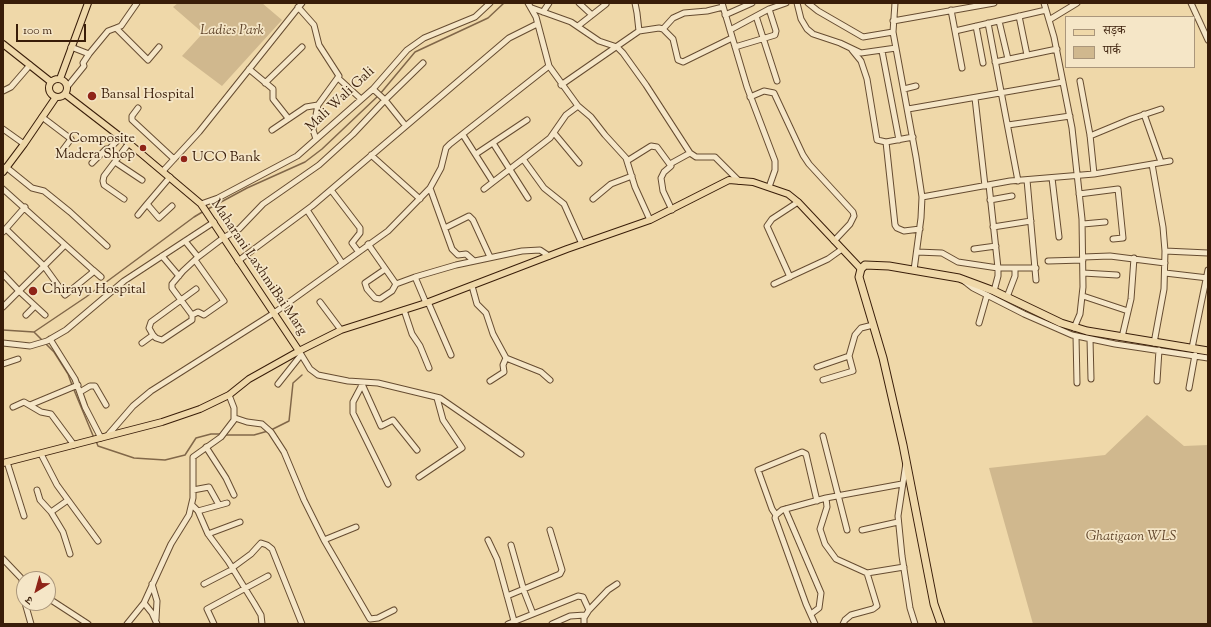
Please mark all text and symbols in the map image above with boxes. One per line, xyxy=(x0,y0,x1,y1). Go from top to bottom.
scale bar xyxy=(18,16,88,42)
legend xyxy=(1065,16,1195,68)
text: 100 m xyxy=(23,22,52,40)
text: सड़क xyxy=(1103,22,1126,40)
park label: Ladies Park xyxy=(200,24,264,40)
text: पार्क xyxy=(1103,42,1121,60)
street label: Mali Wali Gali xyxy=(303,64,379,136)
place label: Bansal Hospital xyxy=(101,88,194,104)
marker: Bansal Hospital xyxy=(86,90,98,102)
place label: Composite Madera Shop xyxy=(55,132,135,164)
marker: Composite Madera Shop xyxy=(138,143,148,153)
place label: UCO Bank xyxy=(192,151,261,167)
marker: UCO Bank xyxy=(179,154,189,164)
street label: Maharani LaxhmiBai Marg xyxy=(206,197,310,339)
place label: Chirayu Hospital xyxy=(42,283,146,299)
marker: Chirayu Hospital xyxy=(27,285,39,297)
park label: Ghatigaon WLS xyxy=(1086,530,1176,546)
north arrow xyxy=(16,571,56,611)
text: उ xyxy=(22,592,36,608)

